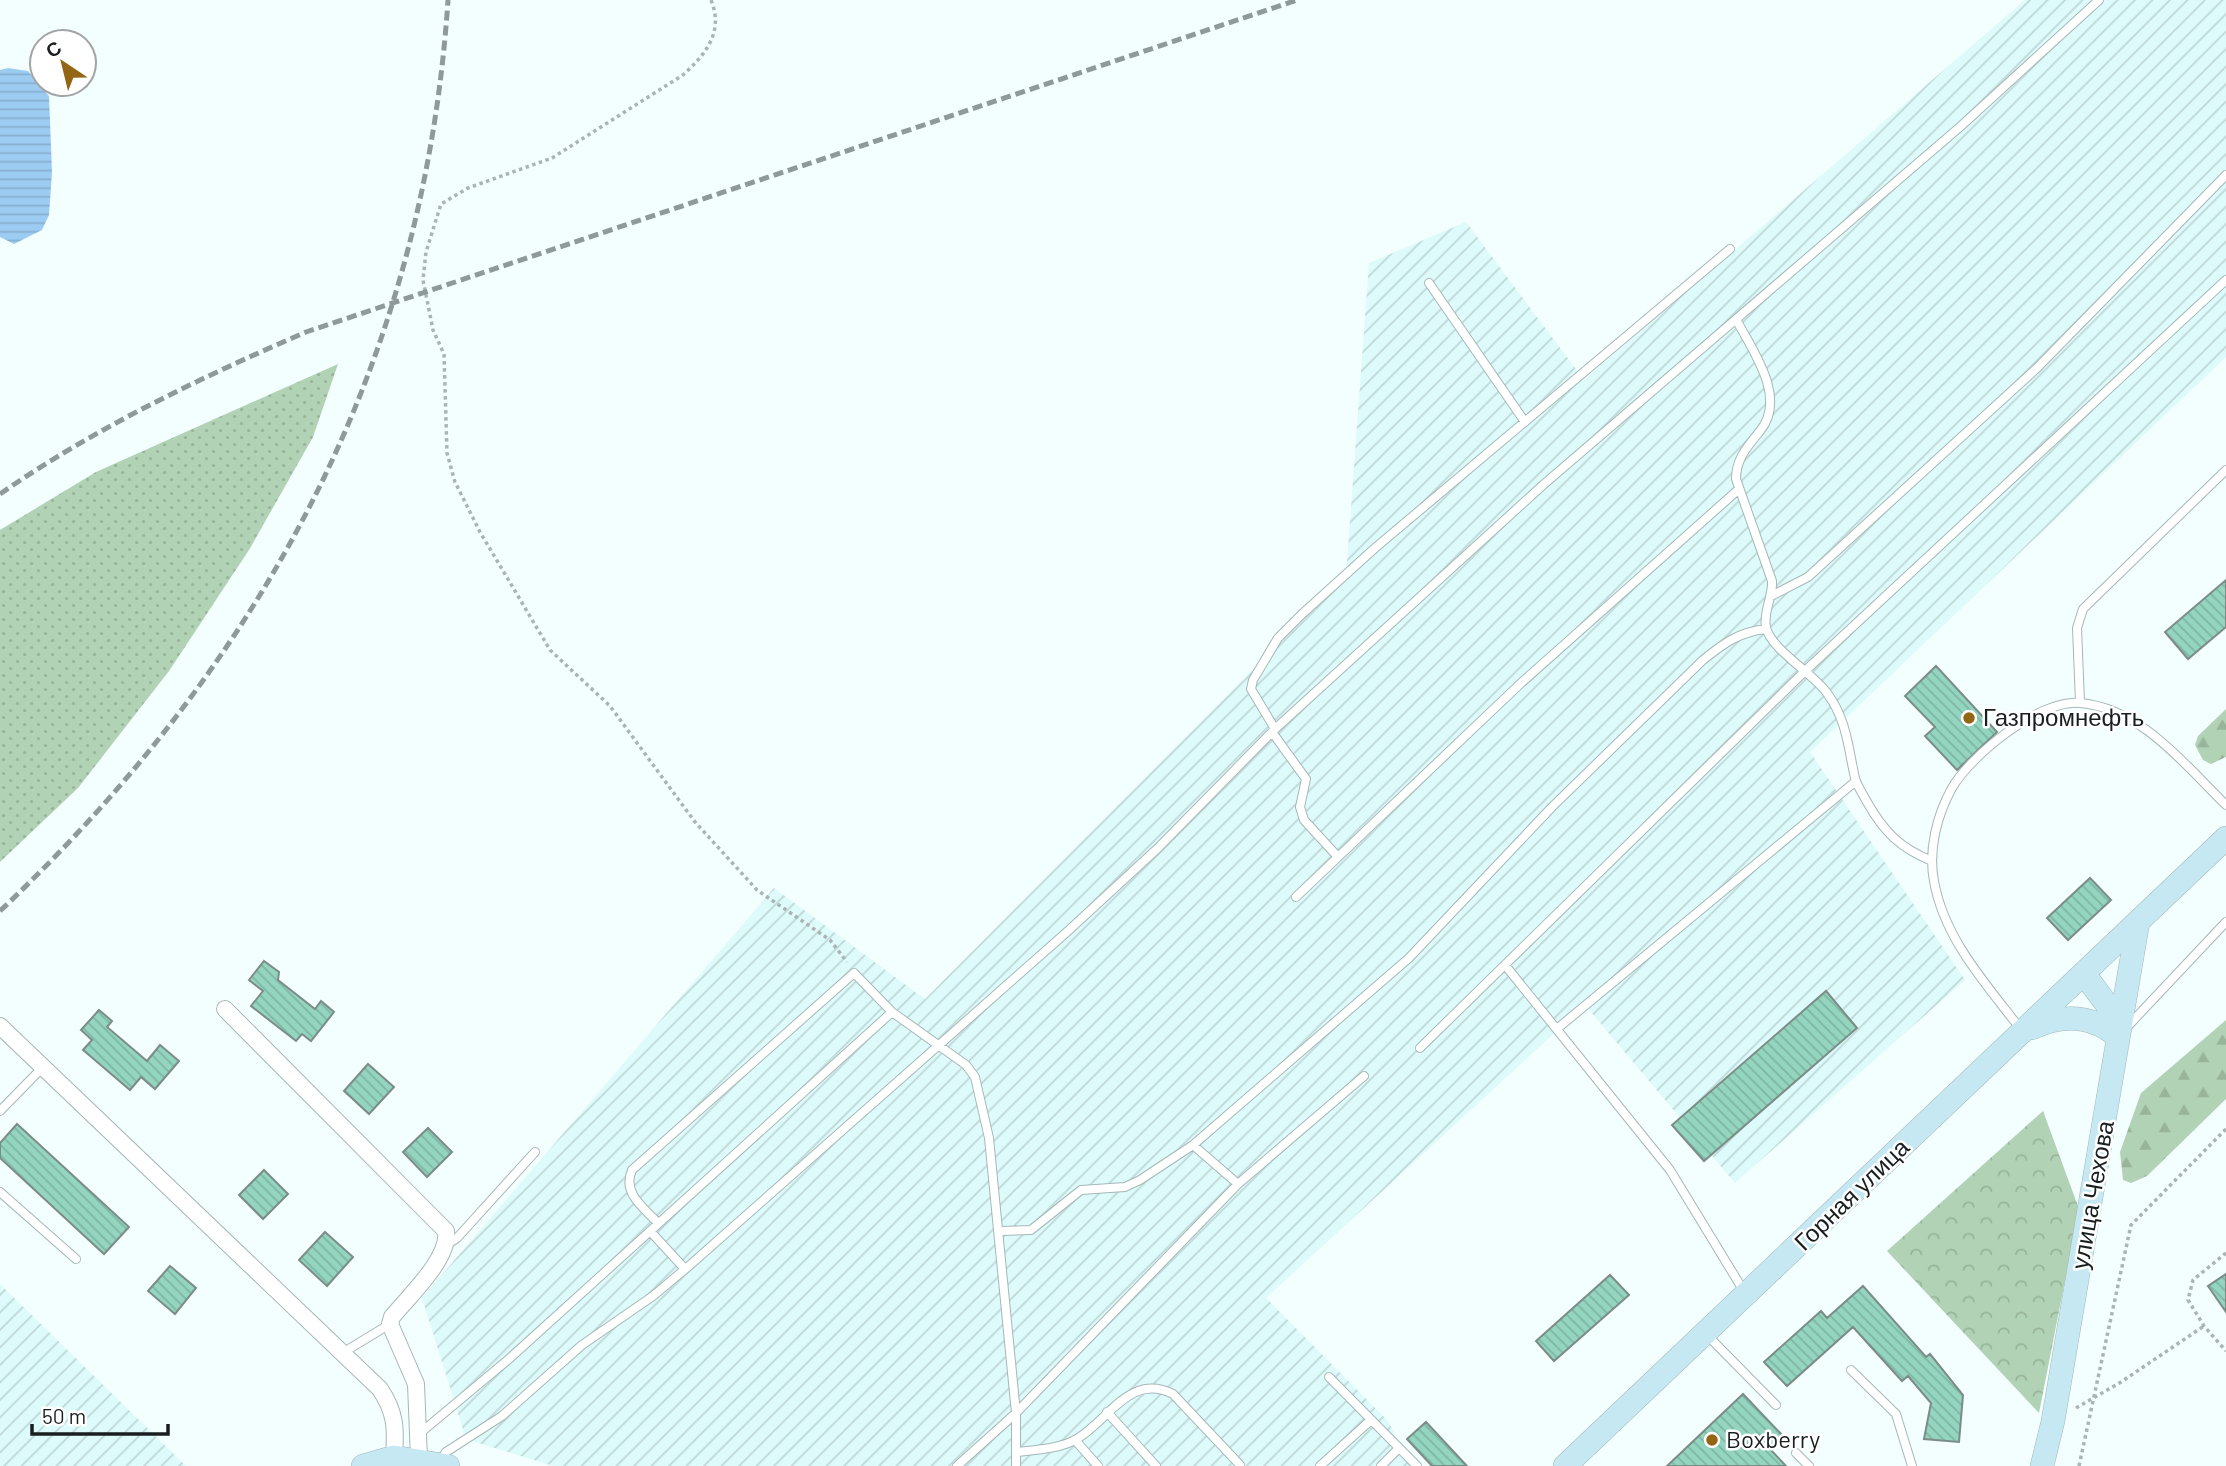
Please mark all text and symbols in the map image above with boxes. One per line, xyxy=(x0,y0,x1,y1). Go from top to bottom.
north arrow xyxy=(28,28,98,98)
text: С xyxy=(41,35,65,62)
place label: Газпромнефть xyxy=(1983,702,2144,731)
marker: Газпромнефть xyxy=(1961,710,1977,726)
street label: улица Чехова xyxy=(2064,1117,2119,1271)
street label: Горная улица xyxy=(1787,1131,1915,1256)
scale bar xyxy=(32,1392,168,1436)
text: 50 m xyxy=(42,1403,86,1428)
place label: Boxberry xyxy=(1726,1424,1820,1453)
marker: Boxberry xyxy=(1704,1432,1720,1448)

